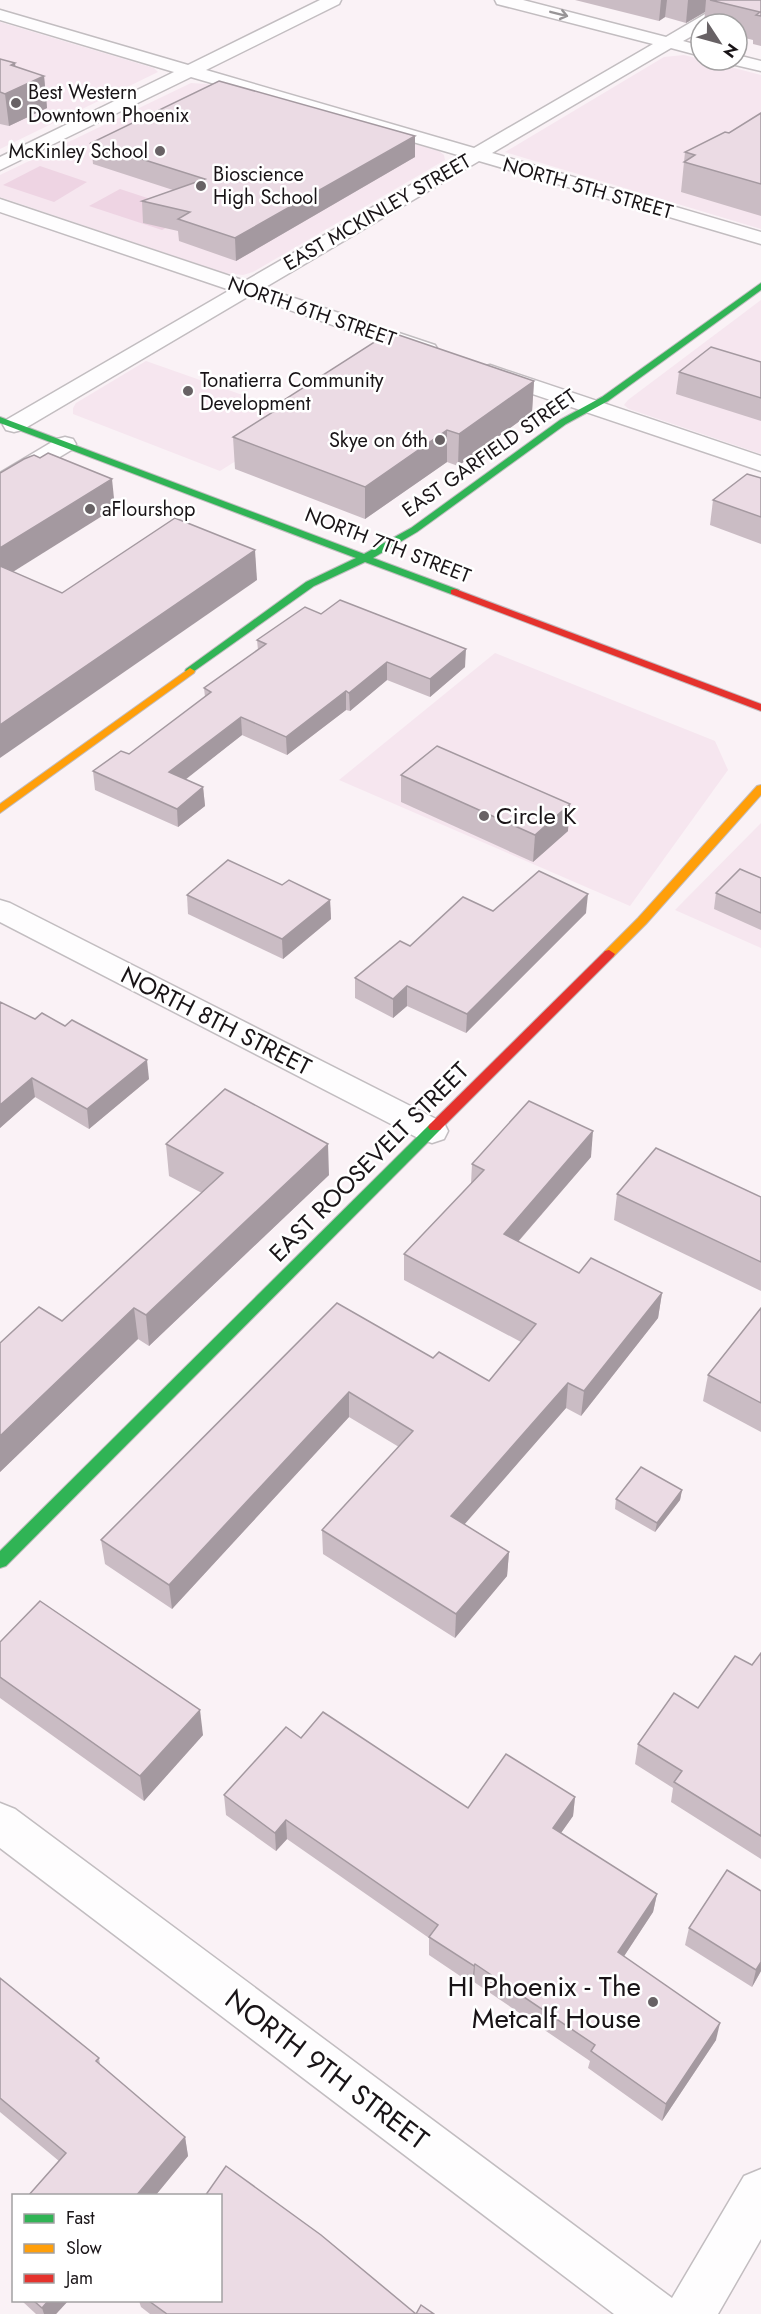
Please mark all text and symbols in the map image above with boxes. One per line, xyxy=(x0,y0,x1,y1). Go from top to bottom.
one-way arrow xyxy=(550,9,569,21)
north arrow xyxy=(689,12,749,72)
text: N xyxy=(718,39,744,62)
place label: Best Western Downtown Phoenix xyxy=(28,78,189,130)
marker: Best Western Downtown Phoenix xyxy=(9,96,23,110)
place label: McKinley School xyxy=(8,137,148,166)
marker: McKinley School xyxy=(153,144,167,158)
street label: EAST MCKINLEY STREET xyxy=(278,147,477,278)
street label: NORTH 5TH STREET xyxy=(499,150,677,227)
place label: Bioscience High School xyxy=(213,160,318,212)
marker: Bioscience High School xyxy=(194,179,208,193)
street label: NORTH 6TH STREET xyxy=(224,269,400,354)
place label: Tonatierra Community Development xyxy=(200,366,384,418)
street label: EAST GARFIELD STREET xyxy=(396,382,583,525)
marker: Tonatierra Community Development xyxy=(181,384,195,398)
place label: Skye on 6th xyxy=(329,426,428,455)
marker: Skye on 6th xyxy=(433,433,447,447)
place label: aFlourshop xyxy=(102,495,195,524)
street label: NORTH 7TH STREET xyxy=(301,500,476,591)
marker: aFlourshop xyxy=(83,502,97,516)
place label: Circle K xyxy=(496,798,577,833)
marker: Circle K xyxy=(477,809,491,823)
street label: NORTH 8TH STREET xyxy=(115,957,318,1084)
street label: EAST ROOSEVELT STREET xyxy=(261,1054,477,1270)
place label: HI Phoenix - The Metcalf House xyxy=(447,1966,641,2039)
street label: NORTH 9TH STREET xyxy=(216,1979,437,2160)
marker: HI Phoenix - The Metcalf House xyxy=(646,1995,660,2009)
legend xyxy=(12,2194,222,2302)
text: Fast xyxy=(66,2205,95,2231)
text: Slow xyxy=(66,2235,103,2261)
text: Jam xyxy=(64,2265,93,2291)

